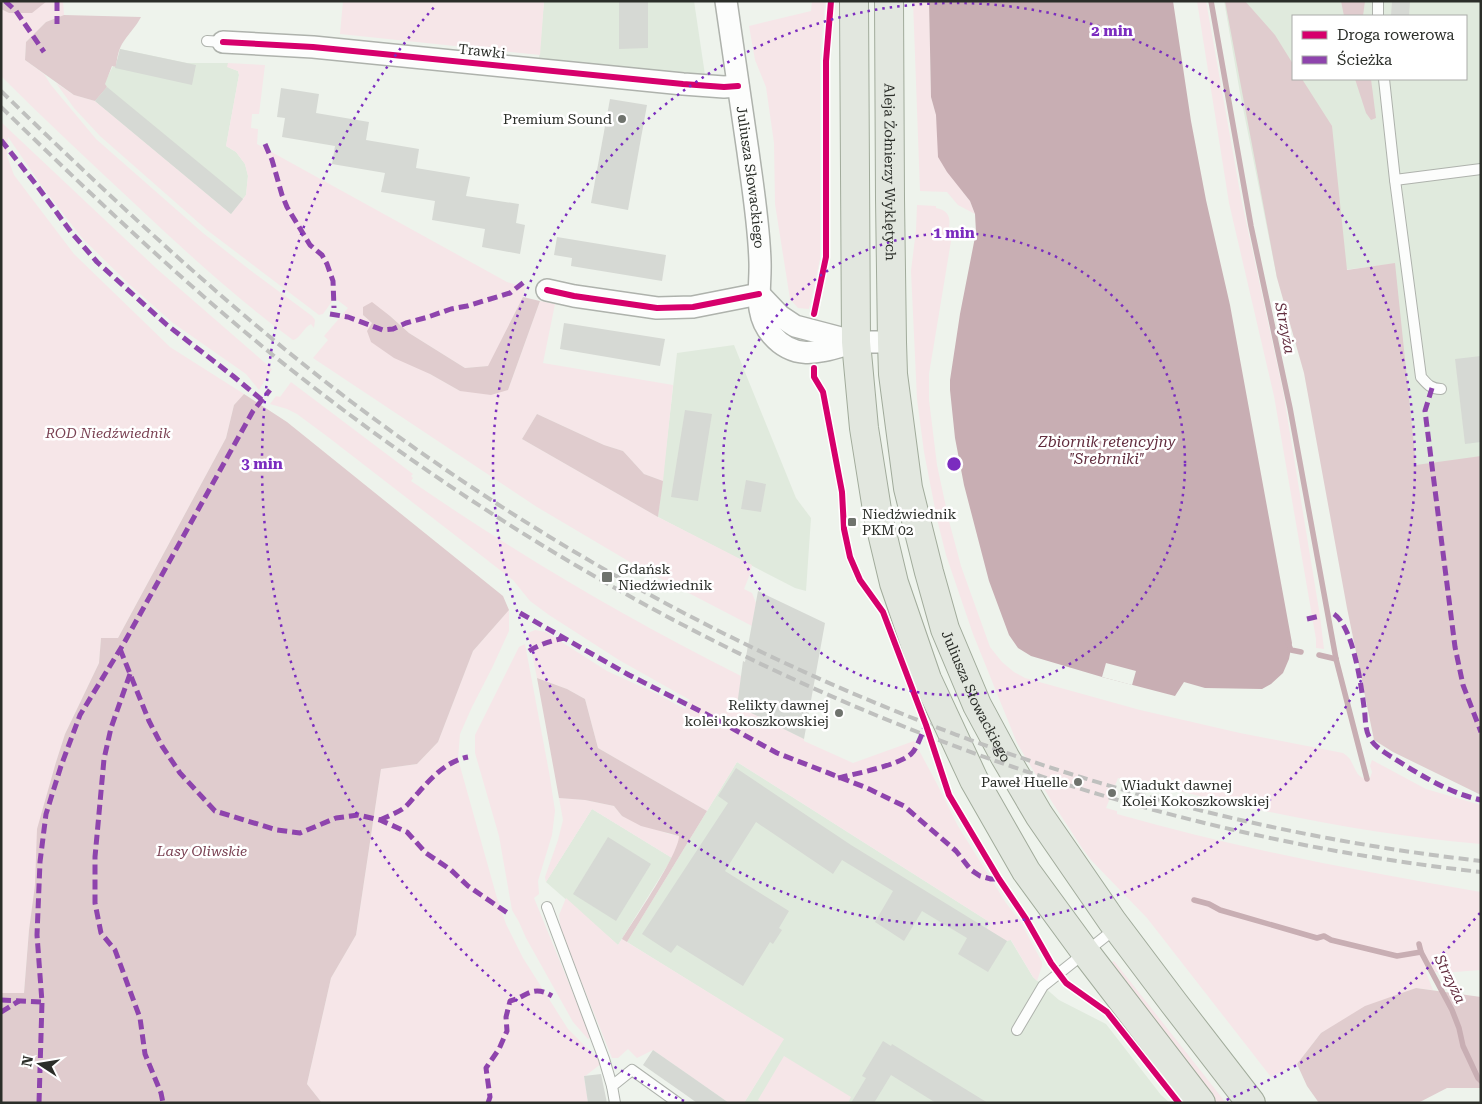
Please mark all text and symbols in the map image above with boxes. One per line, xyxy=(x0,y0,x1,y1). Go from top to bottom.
legend xyxy=(1292,15,1467,80)
text: 2 min xyxy=(1091,22,1133,40)
text: Droga rowerowa xyxy=(1337,26,1454,44)
street label: Trawki xyxy=(458,41,507,61)
text: Ścieżka xyxy=(1337,50,1392,69)
street label: Aleja Żołnierzy Wyklętych xyxy=(881,83,899,261)
street label: Juliusza Słowackiego xyxy=(733,105,767,249)
place label: Premium Sound xyxy=(503,111,612,127)
marker: Premium Sound xyxy=(616,113,628,125)
text: 1 min xyxy=(933,224,975,242)
water label: Strzyża xyxy=(1271,300,1299,355)
park label: ROD Niedźwiednik xyxy=(44,425,171,441)
water label: Zbiornik retencyjny "Srebrniki" xyxy=(1038,433,1176,468)
text: 3 min xyxy=(241,455,283,473)
centre of rings xyxy=(945,455,963,473)
place label: Niedźwiednik PKM 02 xyxy=(862,506,956,538)
marker: Niedźwiednik PKM 02 xyxy=(846,516,858,528)
place label: Gdańsk Niedźwiednik xyxy=(618,561,712,593)
marker: Gdańsk Niedźwiednik xyxy=(600,570,614,584)
street label: Juliusza Słowackiego xyxy=(939,628,1014,765)
place label: Relikty dawnej kolei kokoszkowskiej xyxy=(685,697,829,729)
marker: Relikty dawnej kolei kokoszkowskiej xyxy=(833,707,845,719)
place label: Paweł Huelle xyxy=(981,774,1068,790)
marker: Paweł Huelle xyxy=(1072,776,1084,788)
place label: Wiadukt dawnej Kolei Kokoszkowskiej xyxy=(1122,777,1269,809)
marker: Wiadukt dawnej Kolei Kokoszkowskiej xyxy=(1106,787,1118,799)
park label: Lasy Oliwskie xyxy=(156,843,247,859)
water label: Strzyża xyxy=(1430,951,1470,1006)
north arrow xyxy=(15,1039,65,1089)
text: N xyxy=(18,1054,36,1068)

